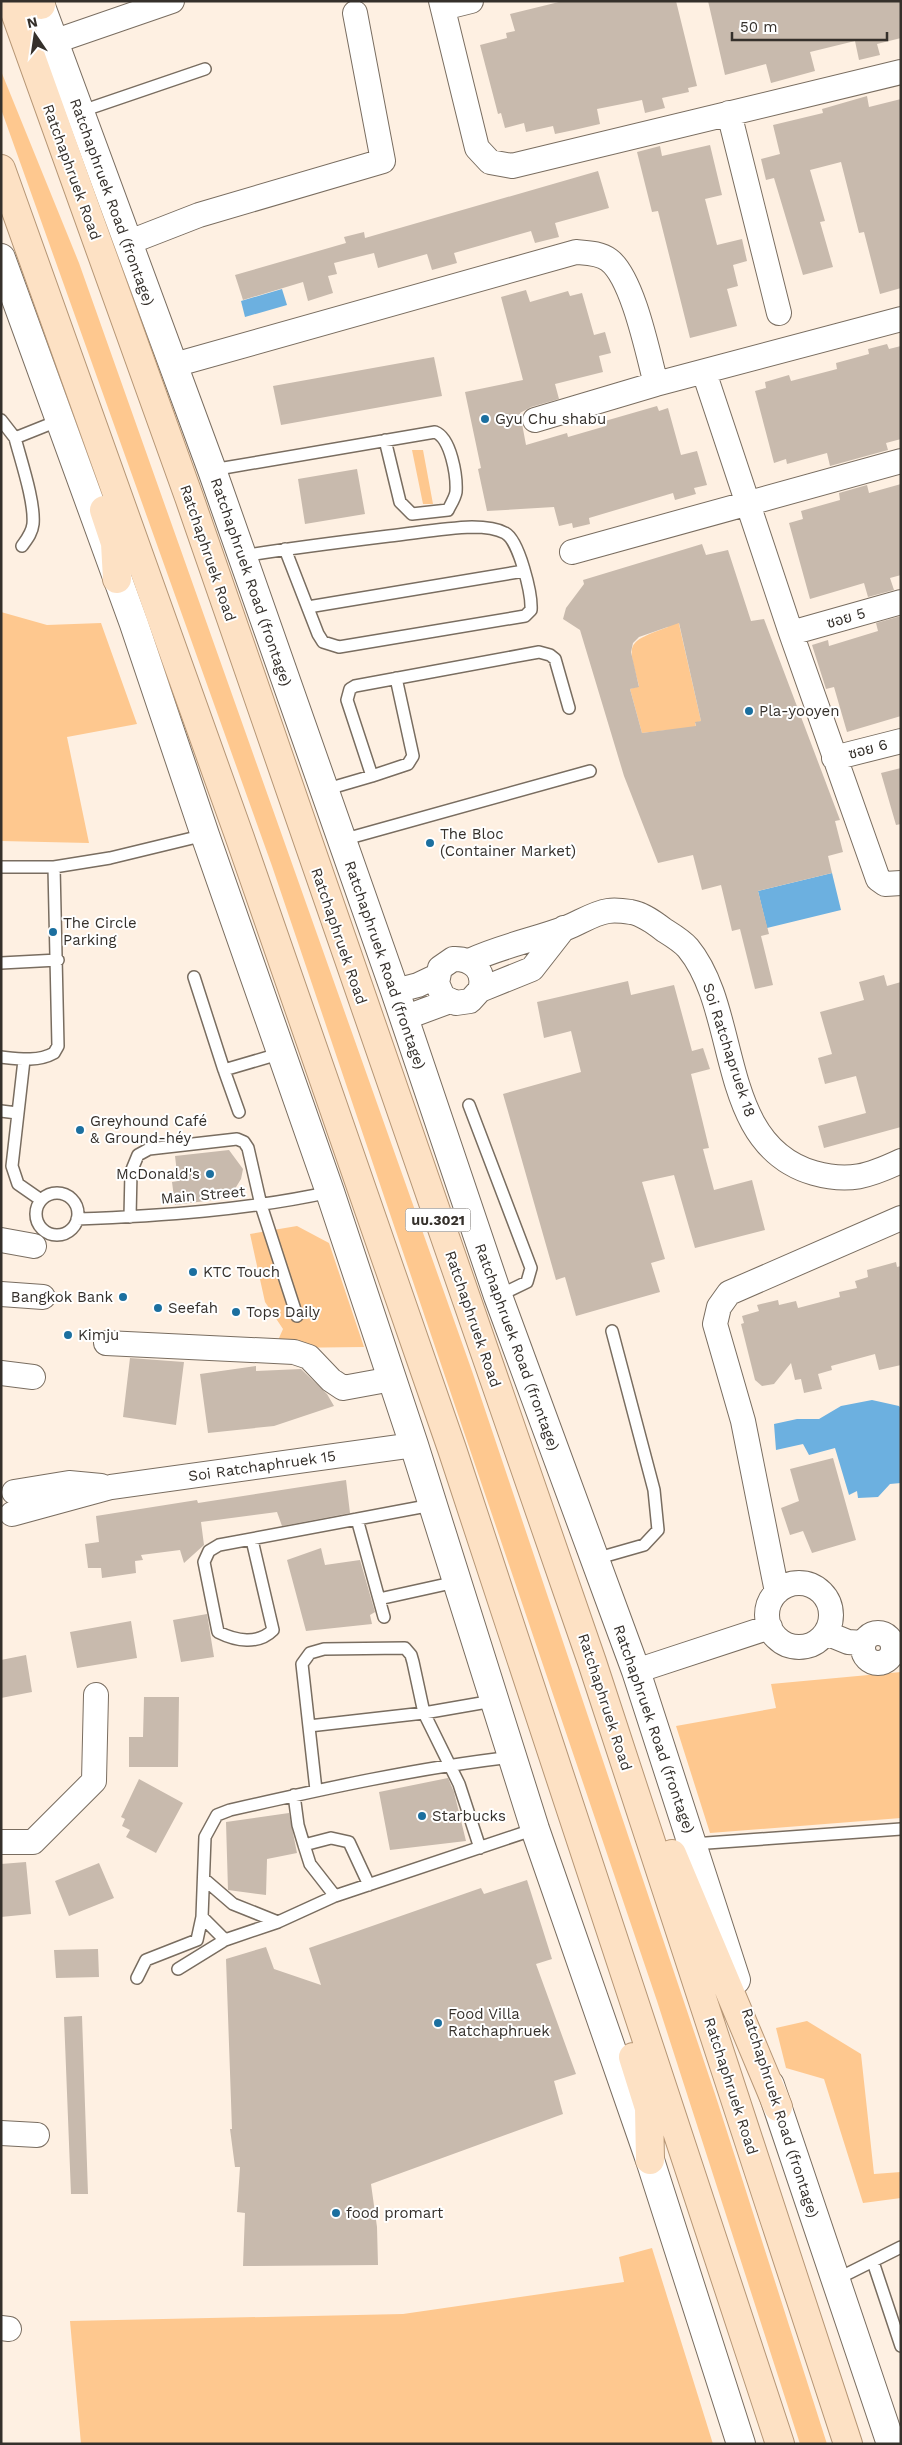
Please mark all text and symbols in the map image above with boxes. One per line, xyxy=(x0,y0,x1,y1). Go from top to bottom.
north arrow xyxy=(10,10,60,60)
scale bar xyxy=(732,10,887,42)
text: N xyxy=(25,13,39,31)
text: 50 m xyxy=(740,18,777,36)
street label: Ratchaphruek Road (frontage) xyxy=(66,96,158,308)
street label: Ratchaphruek Road xyxy=(39,102,105,242)
place label: Gyu Chu shabu xyxy=(495,410,606,428)
marker: Gyu Chu shabu xyxy=(479,413,491,425)
street label: Ratchaphruek Road (frontage) xyxy=(207,475,295,689)
street label: Ratchaphruek Road xyxy=(176,482,240,624)
street label: ซอย 5 xyxy=(824,604,868,632)
place label: Pla-yooyen xyxy=(759,702,839,720)
marker: Pla-yooyen xyxy=(743,705,755,717)
street label: ซอย 6 xyxy=(846,735,890,763)
place label: The Bloc (Container Market) xyxy=(440,825,576,860)
marker: The Bloc (Container Market) xyxy=(424,837,436,849)
street label: Ratchaphruek Road (frontage) xyxy=(341,858,429,1072)
street label: Ratchaphruek Road xyxy=(307,865,371,1007)
place label: The Circle Parking xyxy=(63,914,137,949)
marker: The Circle Parking xyxy=(47,926,59,938)
street label: Soi Ratchapruek 18 xyxy=(699,981,759,1119)
place label: Greyhound Café & Ground-héy xyxy=(90,1112,207,1147)
marker: Greyhound Café & Ground-héy xyxy=(74,1124,86,1136)
place label: McDonald's xyxy=(116,1165,200,1183)
marker: McDonald's xyxy=(204,1168,216,1180)
street label: Main Street xyxy=(160,1182,247,1208)
road number: นบ.3021 xyxy=(406,1208,470,1232)
street label: Ratchaphruek Road (frontage) xyxy=(471,1241,563,1453)
street label: Ratchaphruek Road xyxy=(441,1248,505,1390)
place label: KTC Touch xyxy=(203,1263,280,1281)
marker: KTC Touch xyxy=(187,1266,199,1278)
place label: Bangkok Bank xyxy=(11,1288,113,1306)
marker: Bangkok Bank xyxy=(117,1291,129,1303)
place label: Seefah xyxy=(168,1299,218,1317)
marker: Seefah xyxy=(152,1302,164,1314)
place label: Tops Daily xyxy=(246,1303,320,1321)
marker: Tops Daily xyxy=(230,1306,242,1318)
place label: Kimju xyxy=(78,1326,119,1344)
marker: Kimju xyxy=(62,1329,74,1341)
street label: Soi Ratchaphruek 15 xyxy=(187,1447,337,1485)
street label: Ratchaphruek Road (frontage) xyxy=(610,1622,698,1836)
street label: Ratchaphruek Road xyxy=(574,1631,636,1773)
place label: Starbucks xyxy=(432,1807,506,1825)
marker: Starbucks xyxy=(416,1810,428,1822)
place label: Food Villa Ratchaphruek xyxy=(448,2005,550,2040)
street label: Ratchaphruek Road (frontage) xyxy=(738,2006,822,2220)
street label: Ratchaphruek Road xyxy=(700,2015,762,2157)
marker: Food Villa Ratchaphruek xyxy=(432,2017,444,2029)
place label: food promart xyxy=(346,2204,444,2222)
marker: food promart xyxy=(330,2207,342,2219)

